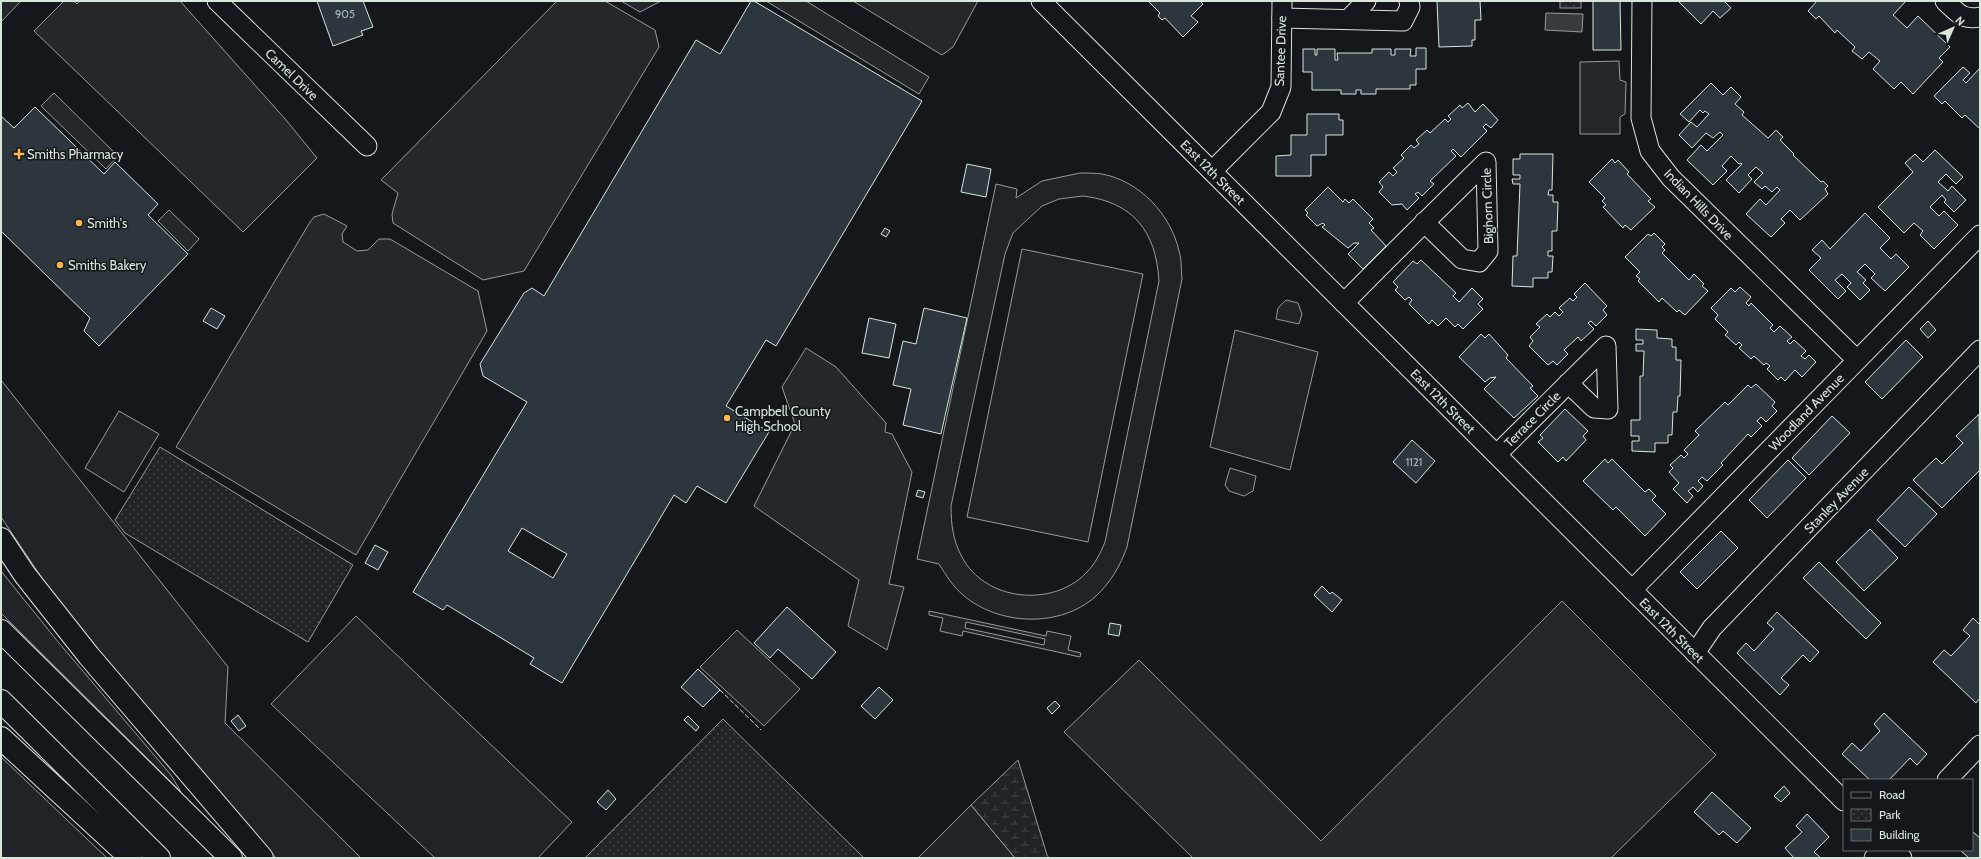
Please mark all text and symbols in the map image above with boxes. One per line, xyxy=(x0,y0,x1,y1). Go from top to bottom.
house number: 905 xyxy=(335,7,355,21)
north arrow xyxy=(1933,8,1973,48)
text: N xyxy=(1952,13,1968,29)
street label: Santee Drive xyxy=(1271,15,1289,87)
street label: Camel Drive xyxy=(262,45,322,103)
street label: East 12th Street xyxy=(1177,136,1249,208)
place label: Smiths Pharmacy xyxy=(27,146,124,162)
marker: Smiths Pharmacy xyxy=(14,149,24,159)
street label: Indian Hills Drive xyxy=(1661,165,1737,243)
street label: Bighorn Circle xyxy=(1478,167,1496,244)
place label: Smith's xyxy=(87,215,128,231)
marker: Smith's xyxy=(74,218,84,228)
place label: Smiths Bakery xyxy=(68,257,147,273)
marker: Smiths Bakery xyxy=(55,260,65,270)
street label: East 12th Street xyxy=(1407,365,1479,437)
street label: Woodland Avenue xyxy=(1765,370,1847,454)
street label: Terrace Circle xyxy=(1501,387,1564,450)
place label: Campbell County High School xyxy=(735,403,831,434)
marker: Campbell County High School xyxy=(722,413,732,423)
house number: 1121 xyxy=(1406,455,1422,469)
street label: Stanley Avenue xyxy=(1801,463,1872,536)
street label: East 12th Street xyxy=(1636,594,1708,666)
legend xyxy=(1843,779,1973,851)
text: Road xyxy=(1879,787,1905,802)
text: Park xyxy=(1879,807,1901,822)
text: Building xyxy=(1879,827,1921,842)

